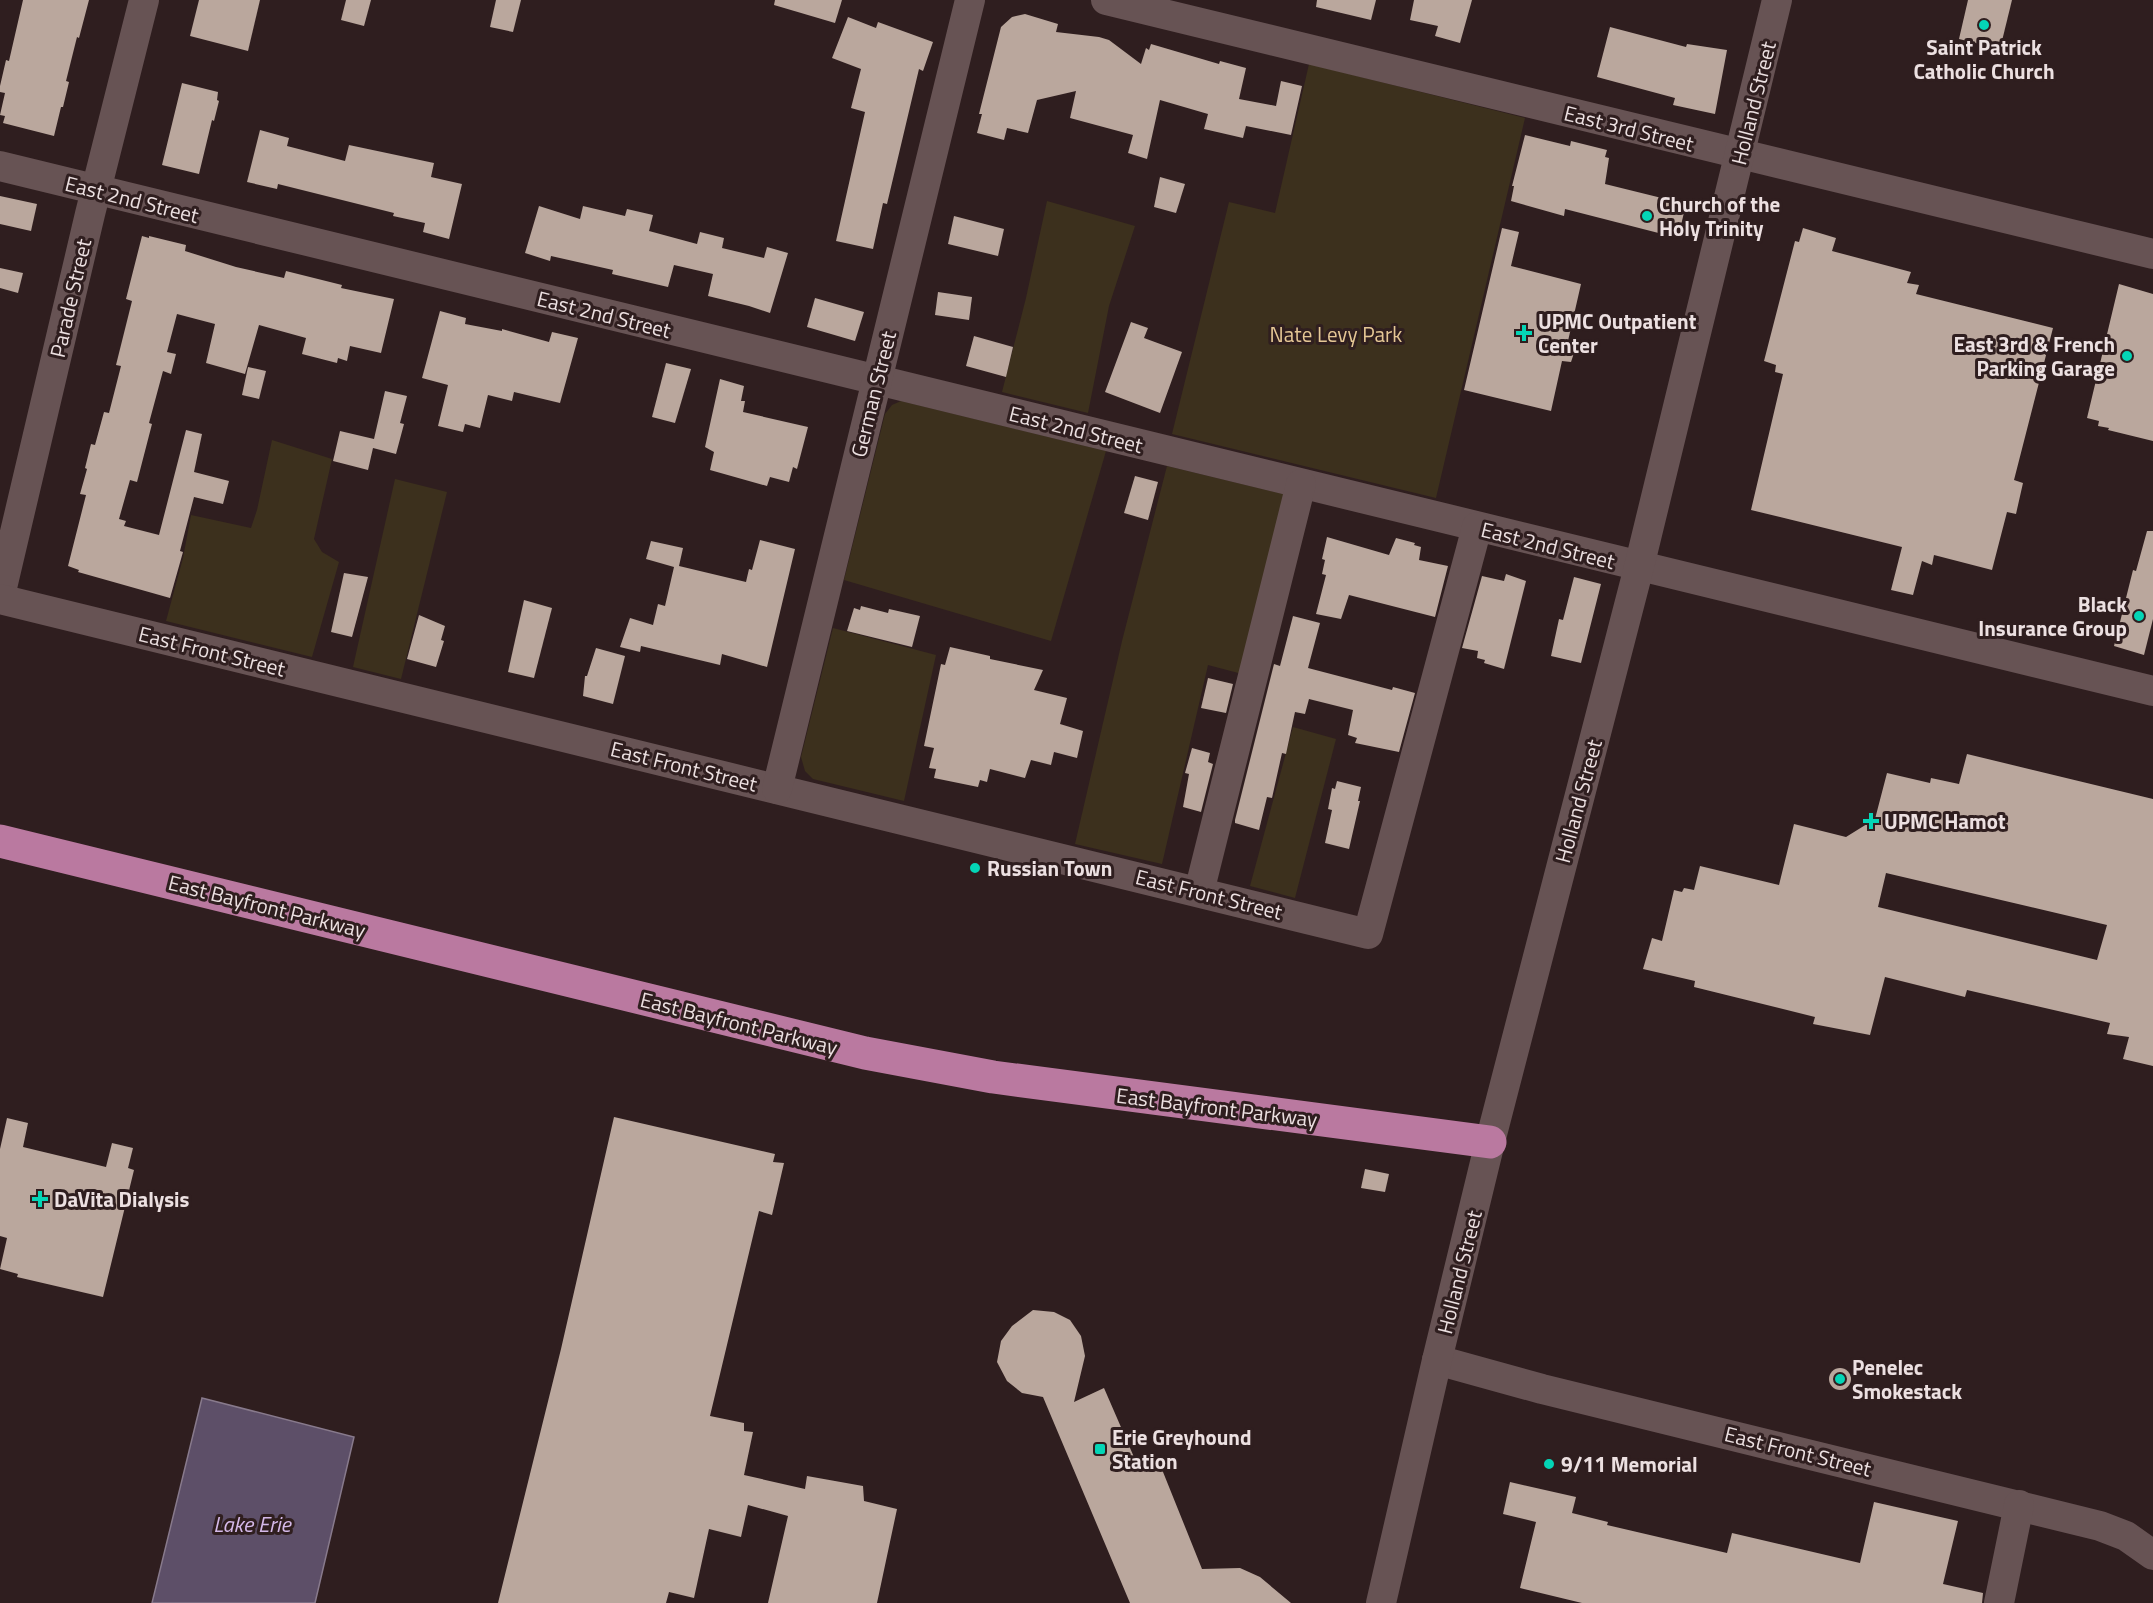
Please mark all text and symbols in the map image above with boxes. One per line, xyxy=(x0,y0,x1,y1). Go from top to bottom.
marker: Saint Patrick Catholic Church xyxy=(1977,18,1991,32)
place label: Saint Patrick Catholic Church xyxy=(1913,31,2055,87)
street label: Holland Street xyxy=(1722,37,1784,168)
street label: East 3rd Street xyxy=(1561,96,1698,160)
street label: East 2nd Street xyxy=(62,167,203,231)
place label: Church of the Holy Trinity xyxy=(1659,188,1780,244)
marker: Church of the Holy Trinity xyxy=(1640,209,1654,223)
street label: Parade Street xyxy=(41,235,99,361)
street label: East 2nd Street xyxy=(534,282,675,346)
place label: UPMC Outpatient Center xyxy=(1538,305,1697,361)
park label: Nate Levy Park xyxy=(1270,318,1402,350)
marker: UPMC Outpatient Center xyxy=(1515,324,1533,342)
street label: German Street xyxy=(842,327,904,460)
place label: East 3rd & French Parking Garage xyxy=(1953,328,2115,384)
marker: East 3rd & French Parking Garage xyxy=(2120,349,2134,363)
street label: East 2nd Street xyxy=(1006,397,1147,461)
street label: East 2nd Street xyxy=(1478,513,1619,577)
place label: Black Insurance Group xyxy=(1978,588,2127,644)
marker: Black Insurance Group xyxy=(2132,609,2146,623)
street label: East Front Street xyxy=(135,617,289,685)
street label: East Front Street xyxy=(607,732,761,800)
street label: Holland Street xyxy=(1546,735,1610,866)
place label: UPMC Hamot xyxy=(1884,805,2006,837)
marker: UPMC Hamot xyxy=(1862,812,1880,830)
place label: Russian Town xyxy=(987,852,1112,884)
street label: East Front Street xyxy=(1132,860,1286,928)
marker: Russian Town xyxy=(968,861,982,875)
street label: East Bayfront Parkway xyxy=(165,866,369,946)
street label: East Bayfront Parkway xyxy=(637,983,841,1063)
street label: East Bayfront Parkway xyxy=(1115,1079,1319,1135)
place label: DaVita Dialysis xyxy=(54,1183,190,1215)
marker: DaVita Dialysis xyxy=(31,1190,49,1208)
street label: Holland Street xyxy=(1428,1206,1490,1337)
place label: Penelec Smokestack xyxy=(1852,1351,1962,1407)
marker: Penelec Smokestack xyxy=(1833,1372,1847,1386)
street label: East Front Street xyxy=(1721,1417,1875,1485)
place label: Erie Greyhound Station xyxy=(1112,1421,1251,1477)
marker: Erie Greyhound Station xyxy=(1093,1442,1107,1456)
place label: 9/11 Memorial xyxy=(1561,1448,1698,1480)
marker: 9/11 Memorial xyxy=(1542,1457,1556,1471)
water label: Lake Erie xyxy=(213,1507,293,1541)

